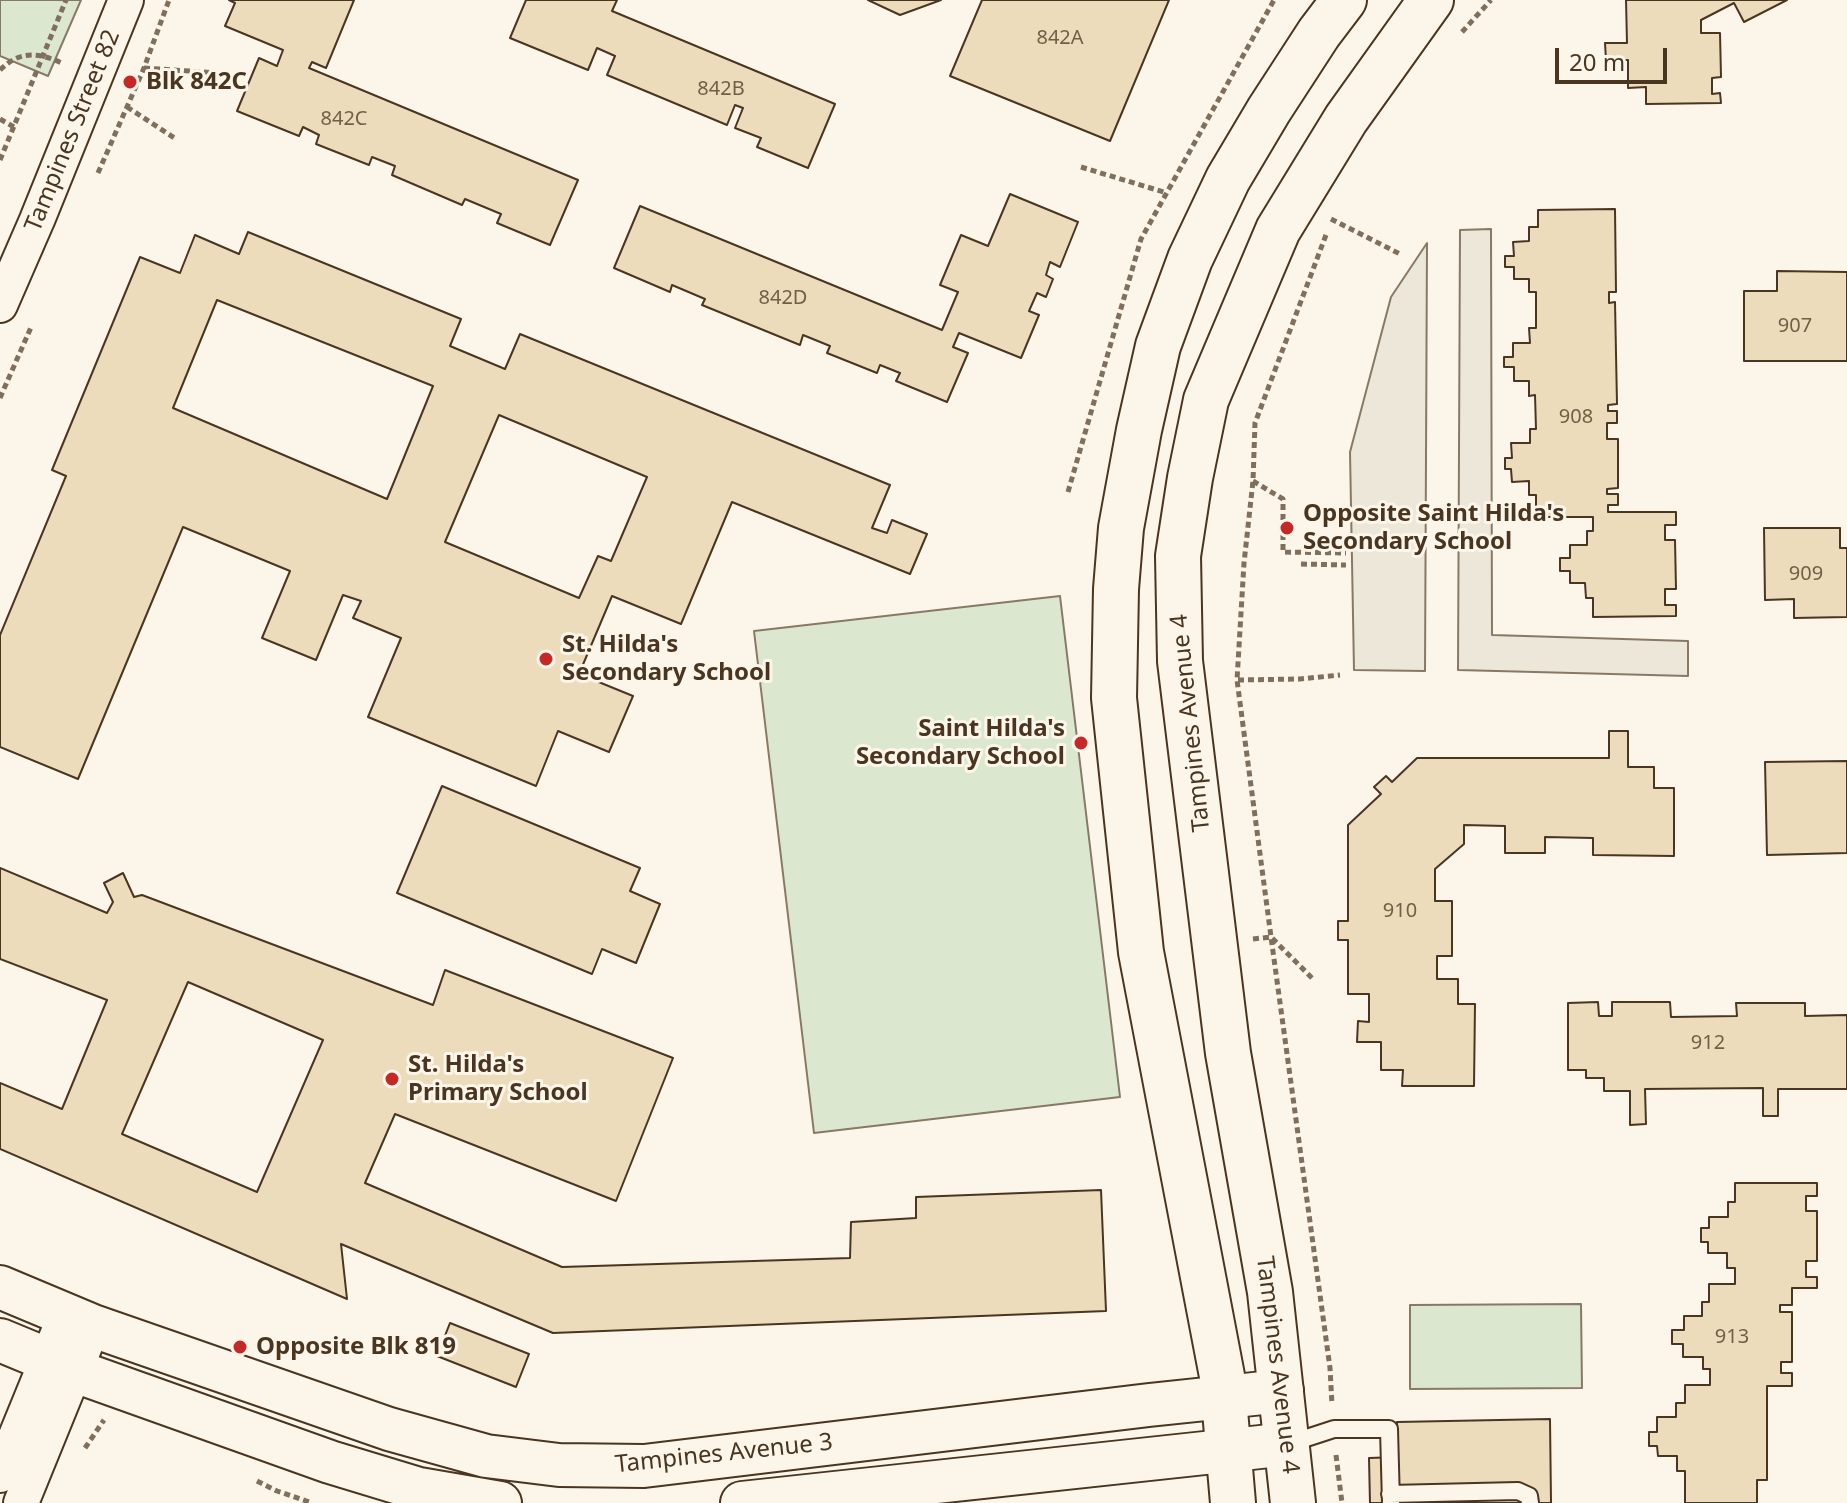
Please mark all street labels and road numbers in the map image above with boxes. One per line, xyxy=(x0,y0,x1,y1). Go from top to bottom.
street label: Tampines Street 82 xyxy=(19,26,127,236)
street label: Tampines Avenue 4 xyxy=(1165,613,1217,833)
street label: Tampines Avenue 4 xyxy=(1249,1255,1305,1475)
street label: Tampines Avenue 3 xyxy=(614,1428,834,1480)

